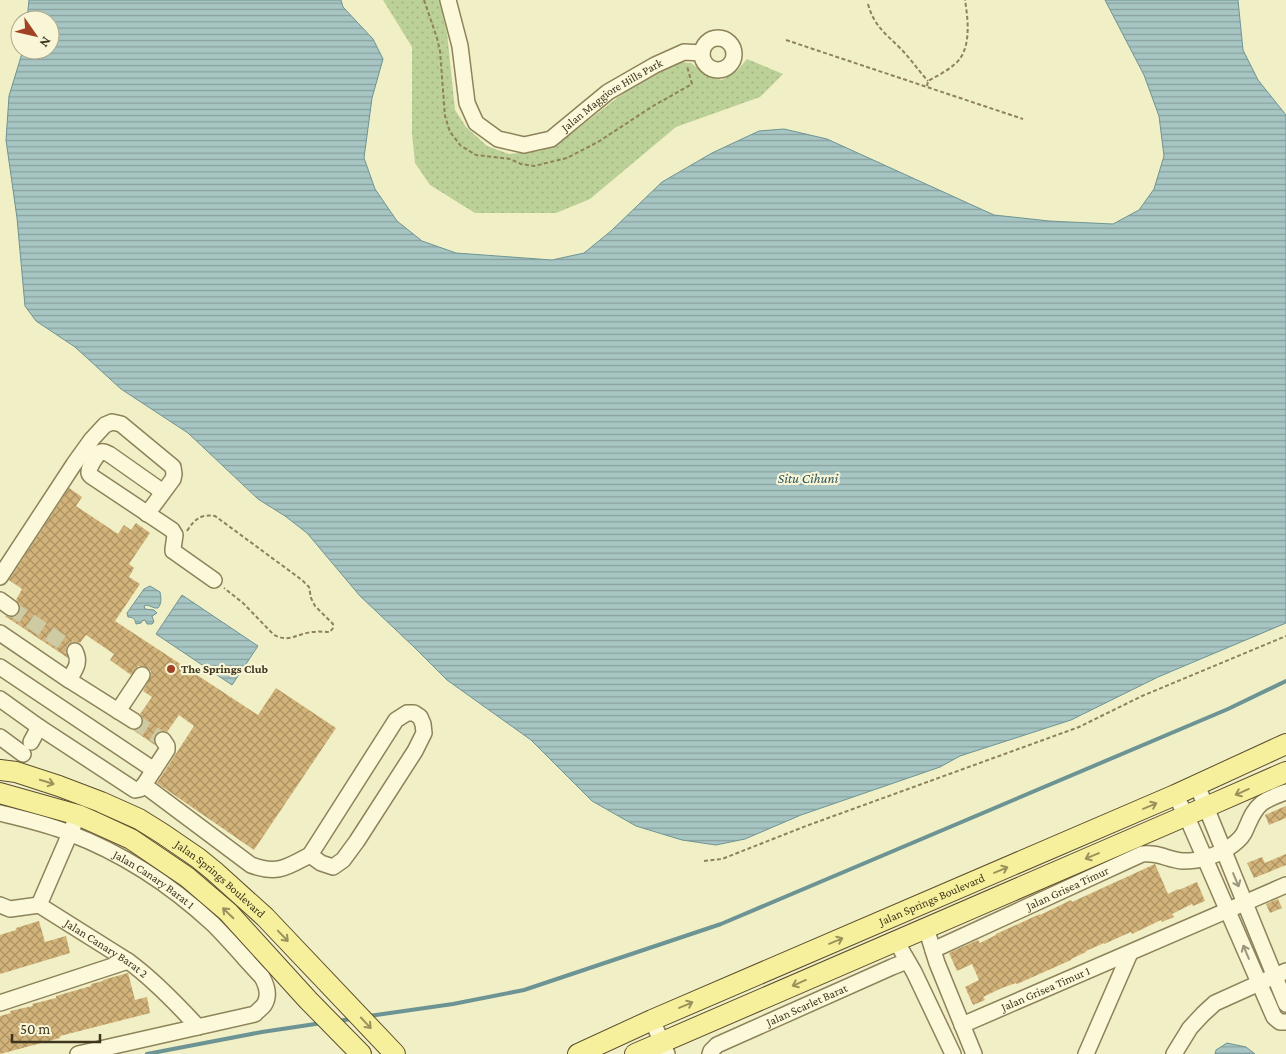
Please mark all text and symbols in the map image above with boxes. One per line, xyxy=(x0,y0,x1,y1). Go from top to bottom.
north arrow xyxy=(10,10,60,60)
text: N xyxy=(36,34,55,51)
street label: Jalan Maggiore Hills Park xyxy=(558,55,665,135)
water label: Situ Cihuni xyxy=(778,470,839,486)
place label: The Springs Club xyxy=(181,662,269,676)
marker: The Springs Club xyxy=(165,663,177,675)
one-way arrow xyxy=(39,778,54,787)
one-way arrow xyxy=(1235,787,1250,797)
one-way arrow xyxy=(1142,800,1157,810)
street label: Jalan Springs Boulevard xyxy=(171,837,269,921)
street label: Jalan Canary Barat 1 xyxy=(110,847,197,912)
one-way arrow xyxy=(1085,852,1100,862)
street label: Jalan Grisea Timur xyxy=(1023,863,1112,914)
one-way arrow xyxy=(993,864,1008,874)
street label: Jalan Springs Boulevard xyxy=(876,870,987,929)
one-way arrow xyxy=(1232,872,1242,887)
one-way arrow xyxy=(221,907,234,919)
street label: Jalan Canary Barat 2 xyxy=(61,915,151,981)
one-way arrow xyxy=(277,929,289,942)
one-way arrow xyxy=(828,936,843,946)
one-way arrow xyxy=(1240,945,1250,960)
street label: Jalan Grisea Timur 1 xyxy=(998,964,1092,1015)
one-way arrow xyxy=(792,979,807,989)
street label: Jalan Scarlet Barat xyxy=(763,980,850,1030)
one-way arrow xyxy=(679,1000,694,1009)
scale bar xyxy=(12,1012,100,1044)
one-way arrow xyxy=(360,1016,372,1029)
text: 50 m xyxy=(20,1021,50,1037)

